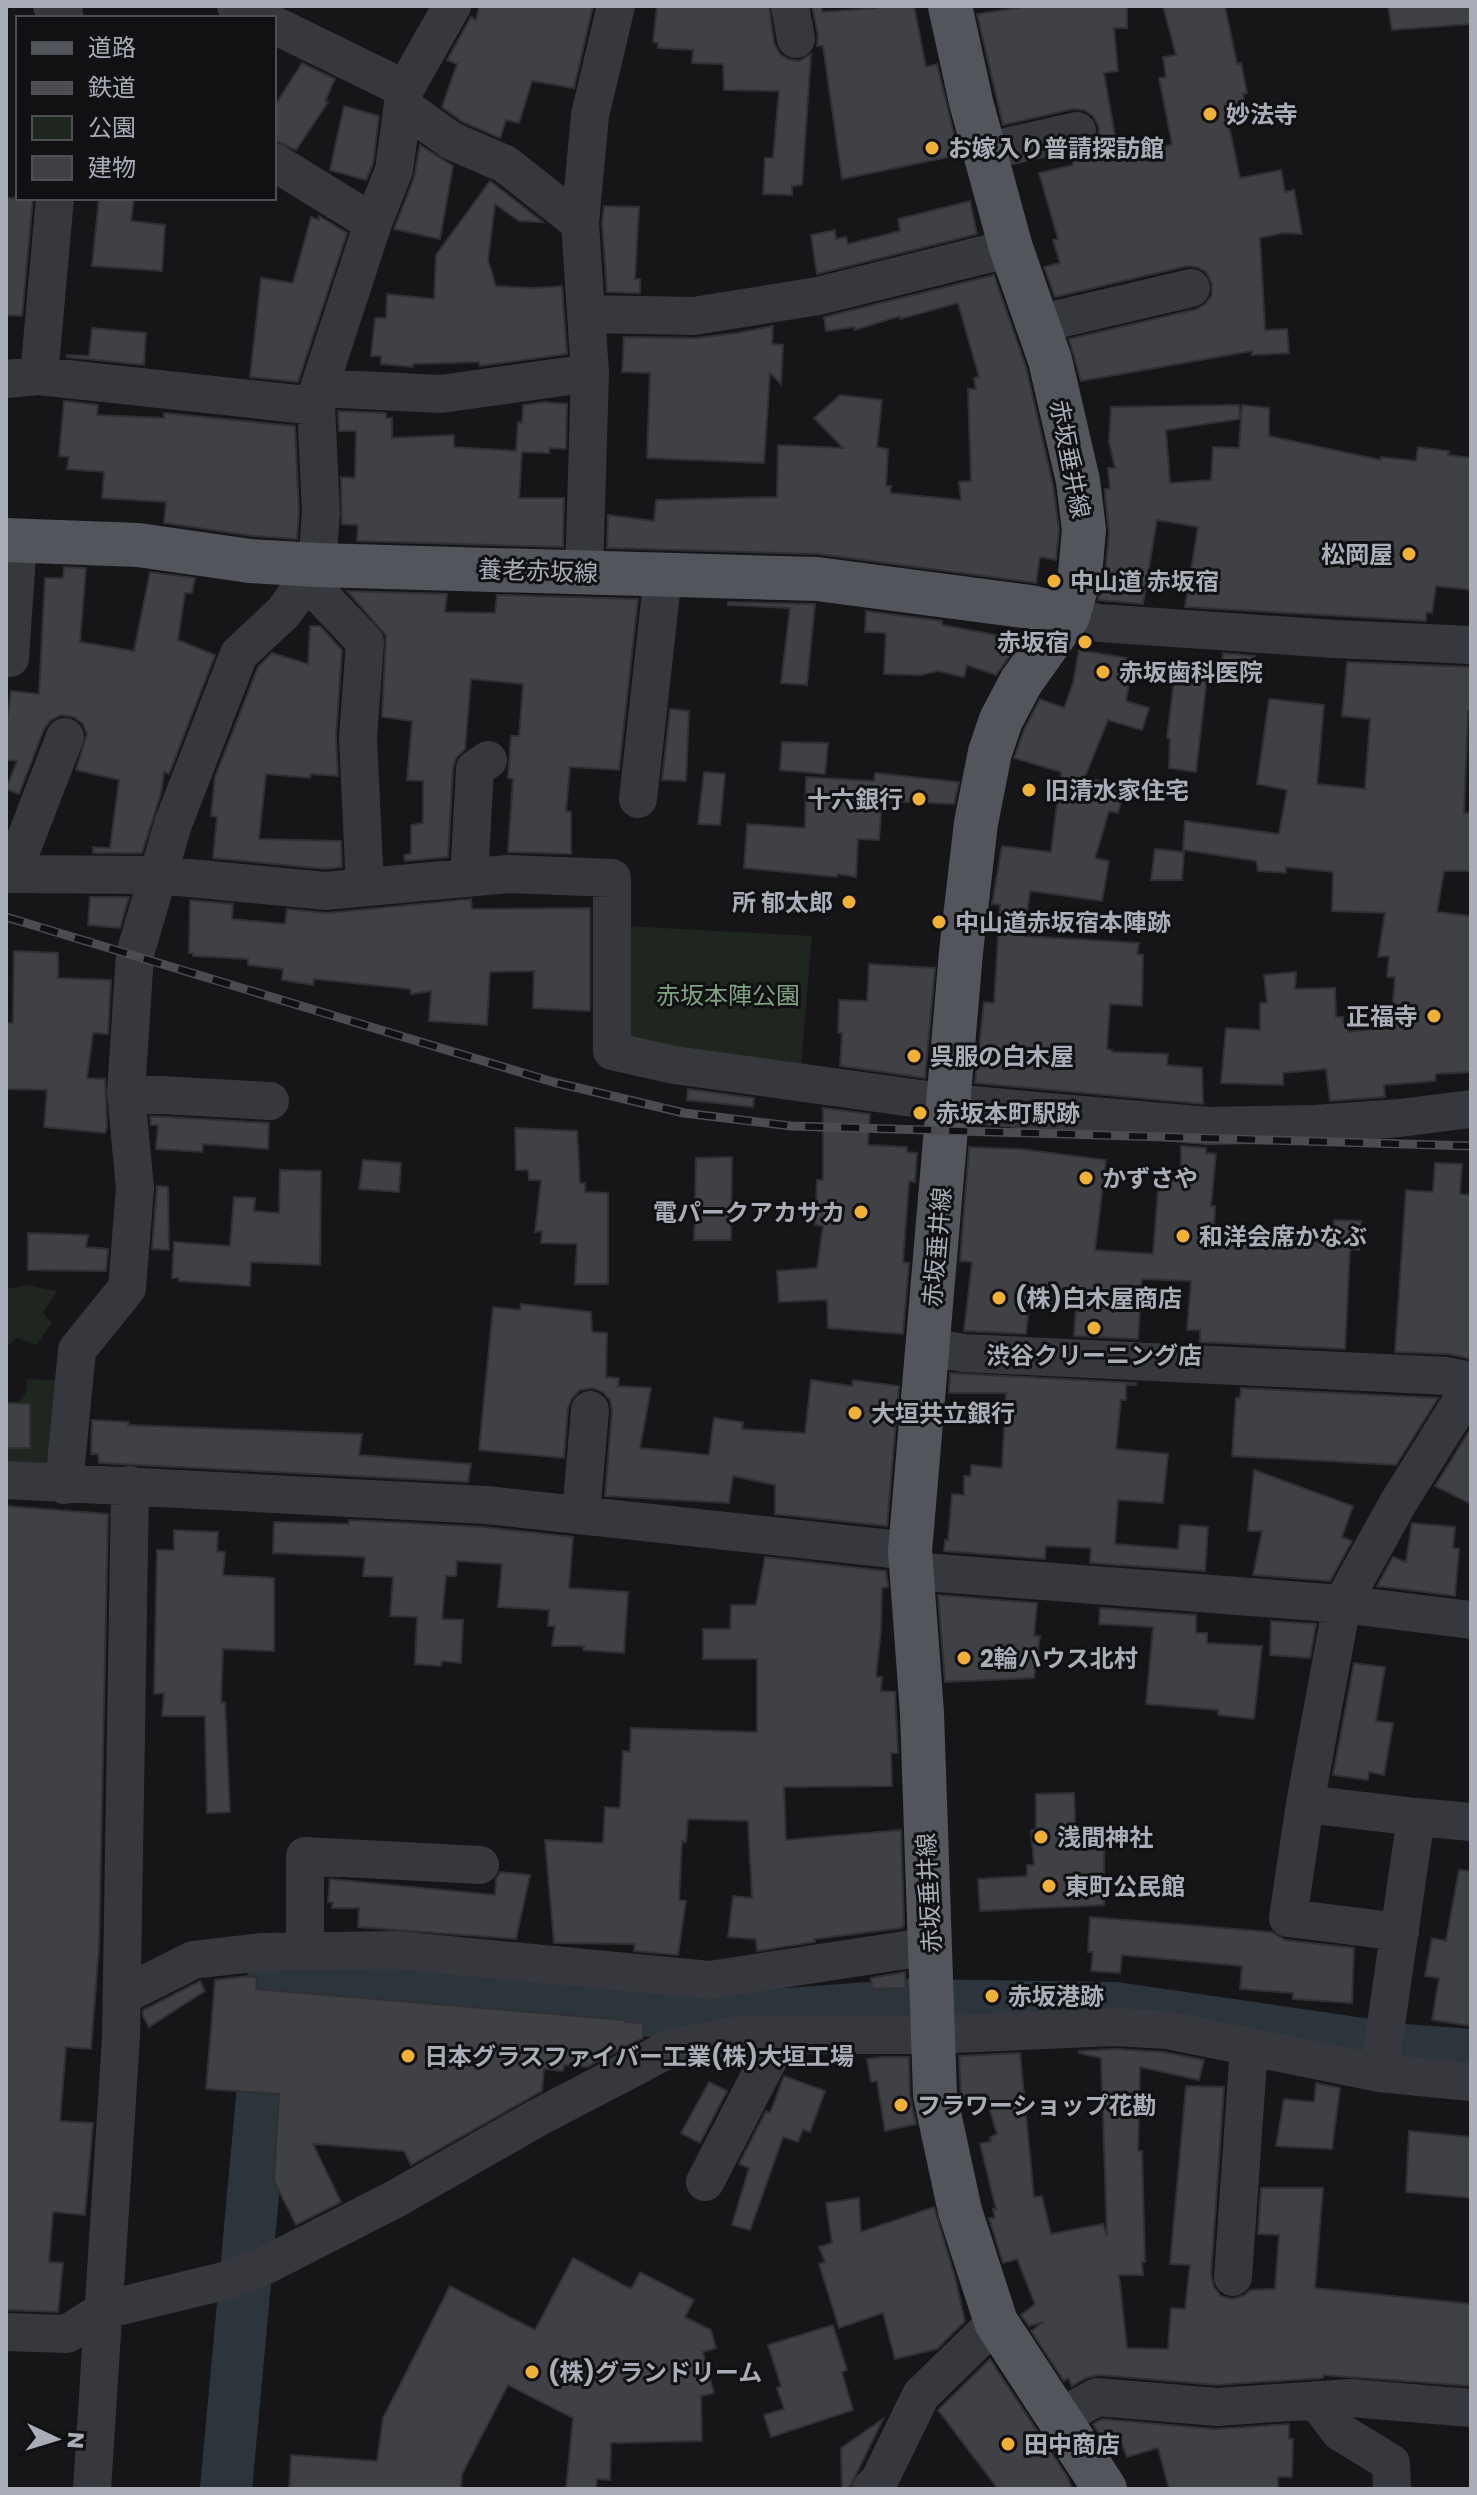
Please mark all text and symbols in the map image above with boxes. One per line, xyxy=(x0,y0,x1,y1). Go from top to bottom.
legend xyxy=(16,16,276,200)
text: 道路 xyxy=(88,31,136,64)
text: 鉄道 xyxy=(88,71,136,104)
place label: 妙法寺 xyxy=(1226,98,1298,131)
marker: 妙法寺 xyxy=(1201,105,1219,123)
text: 公園 xyxy=(88,111,136,144)
place label: お嫁入り普請探訪館 xyxy=(948,132,1164,165)
marker: お嫁入り普請探訪館 xyxy=(923,139,941,157)
text: 建物 xyxy=(88,151,136,184)
street label: 赤坂垂井線 xyxy=(1042,397,1098,521)
place label: 松岡屋 xyxy=(1321,538,1393,571)
marker: 松岡屋 xyxy=(1400,545,1418,563)
street label: 養老赤坂線 xyxy=(477,552,599,590)
place label: 中山道 赤坂宿 xyxy=(1070,565,1219,598)
marker: 中山道 赤坂宿 xyxy=(1045,572,1063,590)
place label: 赤坂宿 xyxy=(997,626,1069,659)
marker: 赤坂宿 xyxy=(1076,633,1094,651)
place label: 赤坂歯科医院 xyxy=(1119,656,1263,689)
marker: 赤坂歯科医院 xyxy=(1094,663,1112,681)
place label: 旧清水家住宅 xyxy=(1045,774,1189,807)
marker: 旧清水家住宅 xyxy=(1020,781,1038,799)
place label: 十六銀行 xyxy=(807,783,903,816)
marker: 十六銀行 xyxy=(910,790,928,808)
place label: 所 郁太郎 xyxy=(732,886,833,919)
marker: 所 郁太郎 xyxy=(840,893,858,911)
place label: 中山道赤坂宿本陣跡 xyxy=(955,906,1171,939)
marker: 中山道赤坂宿本陣跡 xyxy=(930,913,948,931)
park label: 赤坂本陣公園 xyxy=(656,979,800,1012)
place label: 正福寺 xyxy=(1346,1000,1418,1033)
marker: 正福寺 xyxy=(1425,1007,1443,1025)
place label: 呉服の白木屋 xyxy=(930,1040,1074,1073)
marker: 呉服の白木屋 xyxy=(905,1047,923,1065)
place label: 赤坂本町駅跡 xyxy=(936,1097,1080,1130)
marker: 赤坂本町駅跡 xyxy=(911,1104,929,1122)
place label: かずさや xyxy=(1102,1162,1198,1195)
marker: かずさや xyxy=(1077,1169,1095,1187)
street label: 赤坂垂井線 xyxy=(915,1186,959,1308)
place label: 電パークアカサカ xyxy=(653,1196,845,1229)
marker: 電パークアカサカ xyxy=(852,1203,870,1221)
place label: 和洋会席かなぶ xyxy=(1199,1220,1367,1253)
marker: 和洋会席かなぶ xyxy=(1174,1227,1192,1245)
place label: (株)白木屋商店 xyxy=(1015,1282,1182,1315)
marker: (株)白木屋商店 xyxy=(990,1289,1008,1307)
marker: 渋谷クリーニング店 xyxy=(1085,1319,1103,1337)
place label: 渋谷クリーニング店 xyxy=(986,1339,1202,1372)
place label: 大垣共立銀行 xyxy=(871,1397,1015,1430)
marker: 大垣共立銀行 xyxy=(846,1404,864,1422)
place label: 2輪ハウス北村 xyxy=(980,1642,1138,1675)
marker: 2輪ハウス北村 xyxy=(955,1649,973,1667)
place label: 浅間神社 xyxy=(1057,1821,1153,1854)
marker: 浅間神社 xyxy=(1032,1828,1050,1846)
street label: 赤坂垂井線 xyxy=(909,1832,949,1954)
place label: 東町公民館 xyxy=(1065,1870,1185,1903)
marker: 東町公民館 xyxy=(1040,1877,1058,1895)
place label: 赤坂港跡 xyxy=(1008,1980,1104,2013)
marker: 赤坂港跡 xyxy=(983,1987,1001,2005)
place label: 日本グラスファイバー工業(株)大垣工場 xyxy=(424,2040,854,2073)
marker: 日本グラスファイバー工業(株)大垣工場 xyxy=(399,2047,417,2065)
place label: フラワーショップ花勘 xyxy=(917,2089,1157,2122)
marker: フラワーショップ花勘 xyxy=(892,2096,910,2114)
place label: (株)グランドリーム xyxy=(548,2356,762,2389)
marker: (株)グランドリーム xyxy=(523,2363,541,2381)
north arrow xyxy=(16,2399,96,2479)
place label: 田中商店 xyxy=(1024,2428,1120,2461)
text: N xyxy=(59,2431,91,2450)
marker: 田中商店 xyxy=(999,2435,1017,2453)

